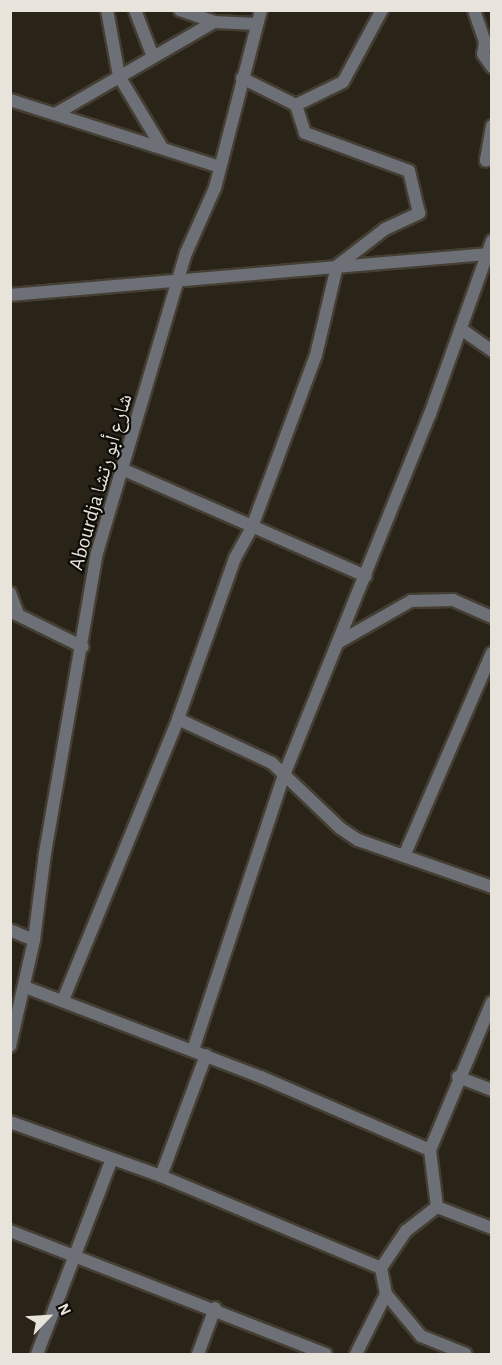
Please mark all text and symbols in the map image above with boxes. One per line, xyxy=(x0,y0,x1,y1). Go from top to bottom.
street label: Abourdja شارع أبو رتشا xyxy=(64,391,138,573)
north arrow xyxy=(18,1287,78,1347)
text: N xyxy=(55,1301,74,1318)

